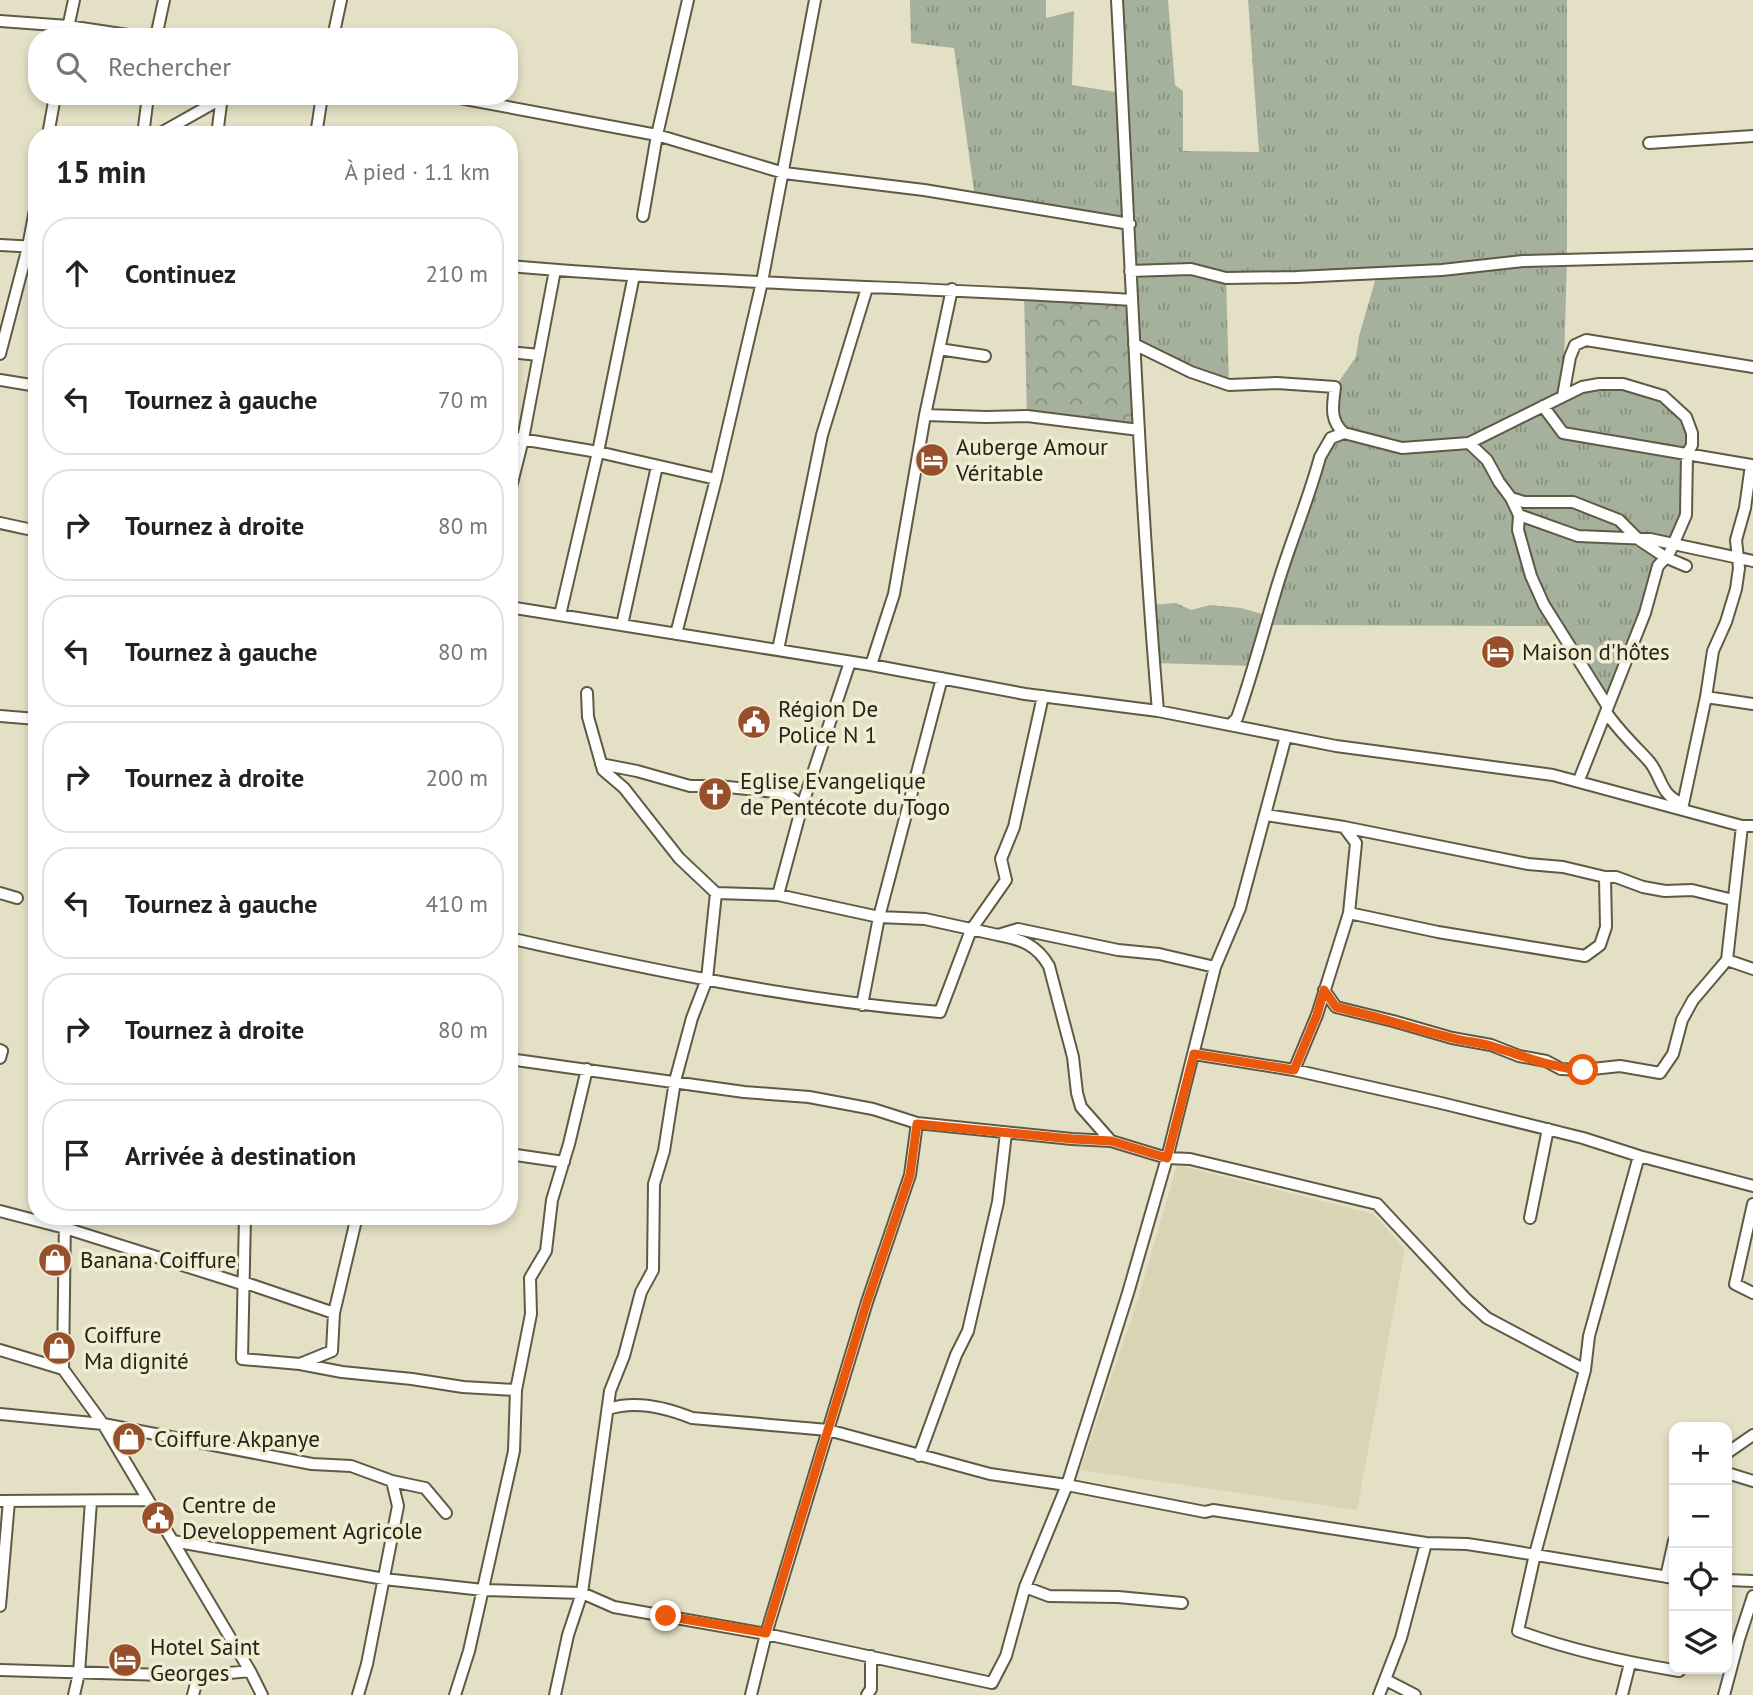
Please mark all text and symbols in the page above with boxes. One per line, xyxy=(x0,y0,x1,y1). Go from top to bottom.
search box xyxy=(28,28,518,105)
icon: search xyxy=(52,48,90,86)
text: Rechercher xyxy=(108,50,231,83)
text: 15 min xyxy=(56,152,146,191)
text: À pied · 1.1 km xyxy=(344,157,490,186)
icon: ahead xyxy=(58,254,96,292)
text: Continuez xyxy=(125,257,236,290)
text: 210 m xyxy=(426,259,488,288)
icon: left xyxy=(58,380,96,418)
text: Tournez à gauche xyxy=(125,383,317,416)
text: 70 m xyxy=(438,385,488,414)
place label: Auberge Amour Véritable xyxy=(955,432,1108,487)
hotel icon: Auberge Amour Véritable xyxy=(913,441,951,479)
icon: right xyxy=(58,506,96,544)
text: Tournez à droite xyxy=(125,509,304,542)
text: 80 m xyxy=(438,511,488,540)
icon: left xyxy=(58,632,96,670)
hotel icon: Maison d'hôtes xyxy=(1479,633,1517,671)
text: Tournez à gauche xyxy=(125,635,317,668)
text: 80 m xyxy=(438,637,488,666)
place label: Maison d'hôtes xyxy=(1522,637,1670,666)
place label: Région De Police N 1 xyxy=(778,694,878,749)
public building icon: Région De Police N 1 xyxy=(735,703,773,741)
icon: right xyxy=(58,758,96,796)
text: Tournez à droite xyxy=(125,761,304,794)
text: 200 m xyxy=(426,763,488,792)
place label: Eglise Evangelique de Pentécote du Togo xyxy=(740,766,950,821)
church icon: Eglise Evangelique de Pentécote du Togo xyxy=(696,775,734,813)
icon: left xyxy=(58,884,96,922)
text: Tournez à gauche xyxy=(125,887,317,920)
text: 410 m xyxy=(426,889,488,918)
icon: right xyxy=(58,1010,96,1048)
text: Tournez à droite xyxy=(125,1013,304,1046)
text: 80 m xyxy=(438,1015,488,1044)
route start xyxy=(1567,1054,1598,1085)
icon: arrive xyxy=(58,1136,96,1174)
text: Arrivée à destination xyxy=(125,1139,356,1172)
shop icon: Banana Coiffure xyxy=(36,1241,74,1279)
place label: Banana Coiffure xyxy=(80,1245,236,1274)
place label: Coiffure Ma dignité xyxy=(84,1320,189,1375)
shop icon: Coiffure Ma dignité xyxy=(40,1329,78,1367)
shop icon: Coiffure Akpanye xyxy=(110,1420,148,1458)
map controls xyxy=(1669,1422,1732,1674)
button: + xyxy=(1669,1422,1732,1485)
place label: Coiffure Akpanye xyxy=(154,1424,320,1453)
button: − xyxy=(1669,1485,1732,1548)
place label: Centre de Developpement Agricole xyxy=(182,1490,423,1545)
public building icon: Centre de Developpement Agricole xyxy=(139,1499,177,1537)
button: locate xyxy=(1669,1548,1732,1611)
route end xyxy=(650,1600,681,1631)
button: layers xyxy=(1669,1611,1732,1674)
place label: Hotel Saint Georges xyxy=(150,1632,260,1687)
hotel icon: Hotel Saint Georges xyxy=(106,1641,144,1679)

